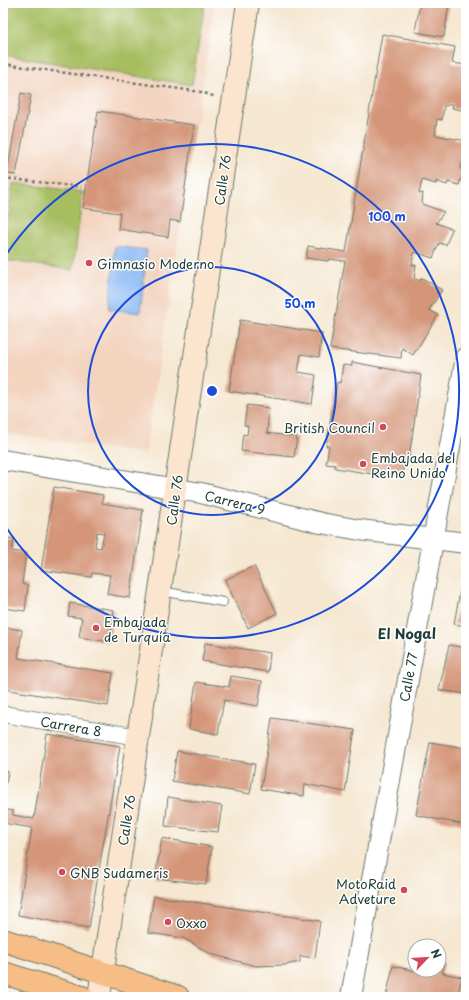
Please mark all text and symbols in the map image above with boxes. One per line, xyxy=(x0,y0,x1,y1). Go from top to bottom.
street label: Calle 76 xyxy=(209,153,235,207)
text: 100 m xyxy=(368,207,406,225)
place label: Gimnasio Moderno xyxy=(97,254,214,273)
marker: Gimnasio Moderno xyxy=(84,258,94,268)
text: 50 m xyxy=(284,294,316,312)
centre of rings xyxy=(205,384,219,398)
place label: British Council xyxy=(283,418,375,437)
marker: British Council xyxy=(378,422,388,432)
place label: Embajada del Reino Unido xyxy=(371,448,455,482)
marker: Embajada del Reino Unido xyxy=(358,459,368,469)
street label: Calle 76 xyxy=(161,473,187,527)
street label: Carrera 9 xyxy=(203,485,267,519)
place label: Embajada de Turquía xyxy=(104,612,171,646)
marker: Embajada de Turquía xyxy=(91,623,101,633)
district label: El Nogal xyxy=(378,623,436,644)
street label: Calle 77 xyxy=(394,651,422,703)
street label: Carrera 8 xyxy=(39,711,103,741)
street label: Calle 76 xyxy=(113,793,139,847)
place label: GNB Sudameris xyxy=(70,863,169,882)
marker: GNB Sudameris xyxy=(57,867,67,877)
place label: MotoRaid Adveture xyxy=(336,874,396,908)
marker: MotoRaid Adveture xyxy=(399,885,409,895)
place label: Oxxo xyxy=(176,913,207,932)
marker: Oxxo xyxy=(163,917,173,927)
north arrow xyxy=(407,938,447,978)
text: N xyxy=(427,946,446,961)

